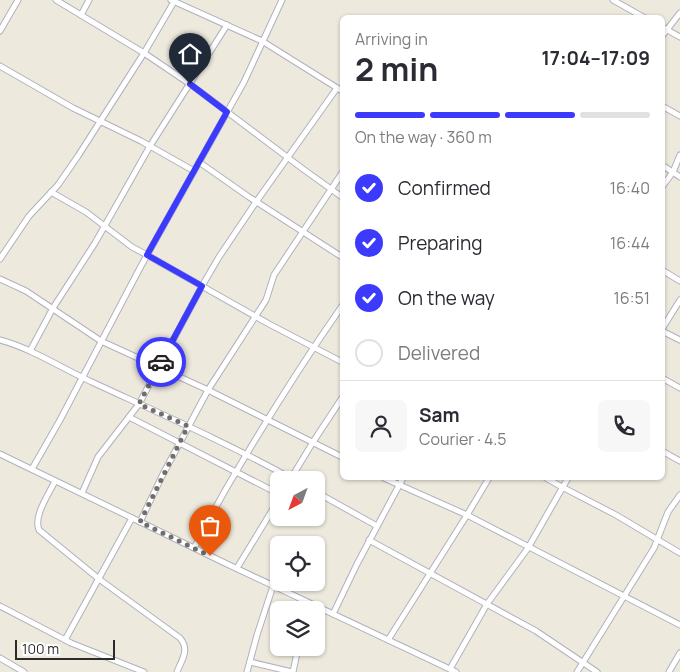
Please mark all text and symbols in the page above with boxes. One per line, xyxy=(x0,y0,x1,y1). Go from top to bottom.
text: Arriving in xyxy=(355,28,428,50)
pin xyxy=(169,33,211,84)
icon: home xyxy=(176,40,204,68)
text: 17:04–17:09 xyxy=(542,45,650,71)
text: 2 min xyxy=(355,47,438,91)
text: On the way · 360 m xyxy=(355,126,492,148)
icon: check xyxy=(355,174,383,202)
text: Confirmed xyxy=(398,175,491,201)
text: 16:40 xyxy=(610,177,650,199)
icon: check xyxy=(355,229,383,257)
text: Preparing xyxy=(398,230,483,256)
text: 16:44 xyxy=(610,232,650,254)
icon: check xyxy=(355,284,383,312)
text: On the way xyxy=(398,285,495,311)
text: 16:51 xyxy=(614,287,650,309)
courier xyxy=(136,337,186,387)
text: Delivered xyxy=(398,340,480,366)
icon: car xyxy=(147,348,175,376)
button: person xyxy=(355,400,407,452)
button: phone xyxy=(598,400,650,452)
text: Sam xyxy=(419,402,460,428)
text: Courier · 4.5 xyxy=(419,428,506,450)
north arrow xyxy=(270,471,325,526)
map controls xyxy=(270,471,325,656)
pin xyxy=(189,505,231,556)
icon: bag xyxy=(196,512,224,540)
button: locate xyxy=(270,536,325,591)
button: layers xyxy=(270,601,325,656)
scale bar xyxy=(15,637,115,660)
text: 100 m xyxy=(22,639,59,658)

